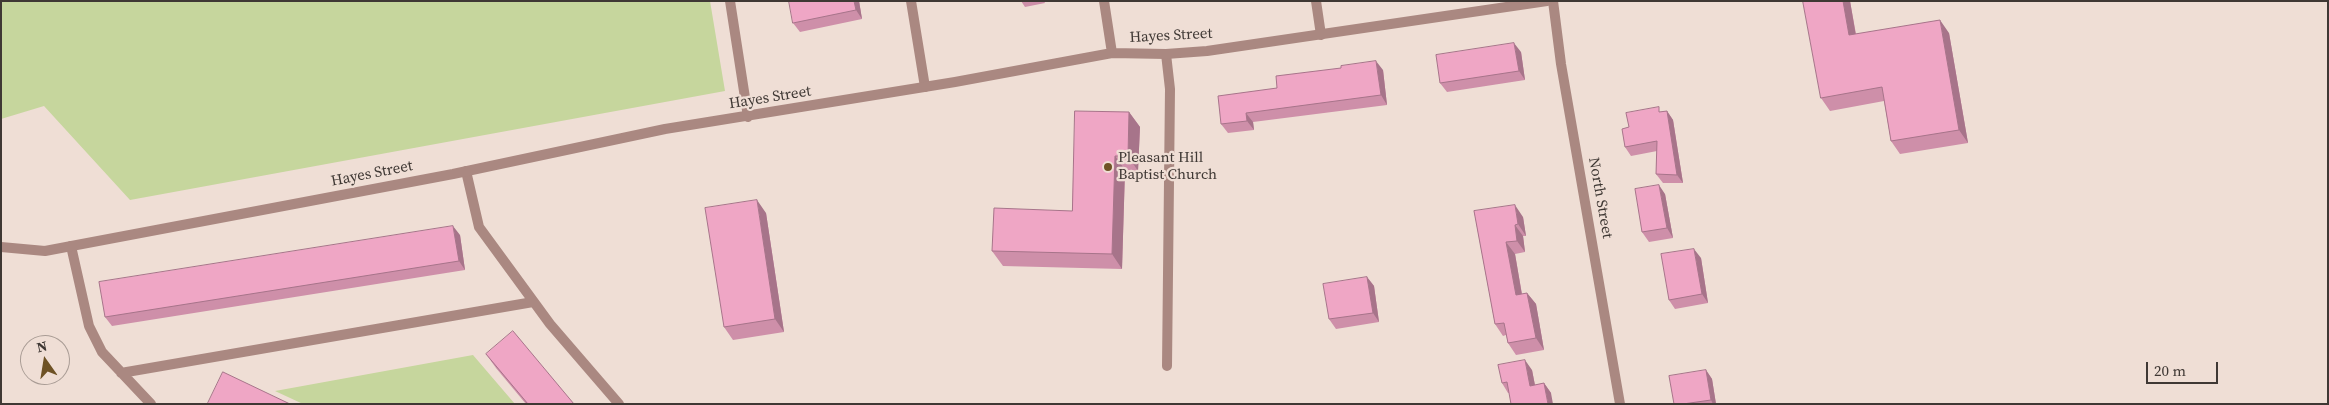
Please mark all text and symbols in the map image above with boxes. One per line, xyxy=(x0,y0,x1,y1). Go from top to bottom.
street label: Hayes Street xyxy=(1129,25,1213,47)
street label: Hayes Street xyxy=(728,83,812,113)
place label: Pleasant Hill Baptist Church xyxy=(1118,149,1217,184)
street label: North Street xyxy=(1584,156,1616,240)
street label: Hayes Street xyxy=(330,157,414,191)
marker: Pleasant Hill Baptist Church xyxy=(1102,161,1114,173)
north arrow xyxy=(20,335,70,385)
text: N xyxy=(35,335,49,357)
scale bar xyxy=(2149,352,2222,384)
text: 20 m xyxy=(2154,360,2186,381)

